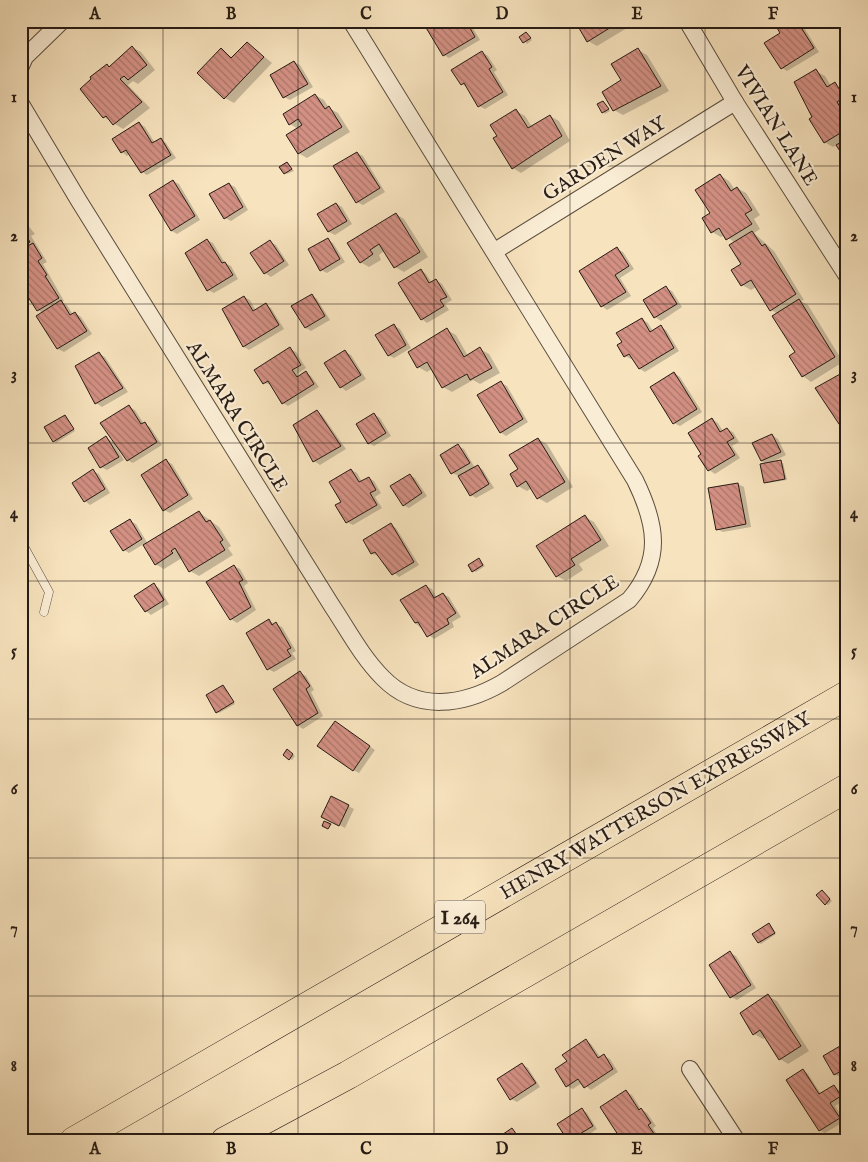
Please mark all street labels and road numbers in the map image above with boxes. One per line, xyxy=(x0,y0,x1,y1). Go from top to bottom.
street label: VIVIAN LANE xyxy=(728,60,823,191)
street label: GARDEN WAY xyxy=(538,111,672,207)
street label: ALMARA CIRCLE xyxy=(180,336,293,497)
street label: ALMARA CIRCLE xyxy=(465,570,624,685)
street label: HENRY WATTERSON EXPRESSWAY xyxy=(496,706,817,906)
road number: I 264 xyxy=(435,900,485,934)

